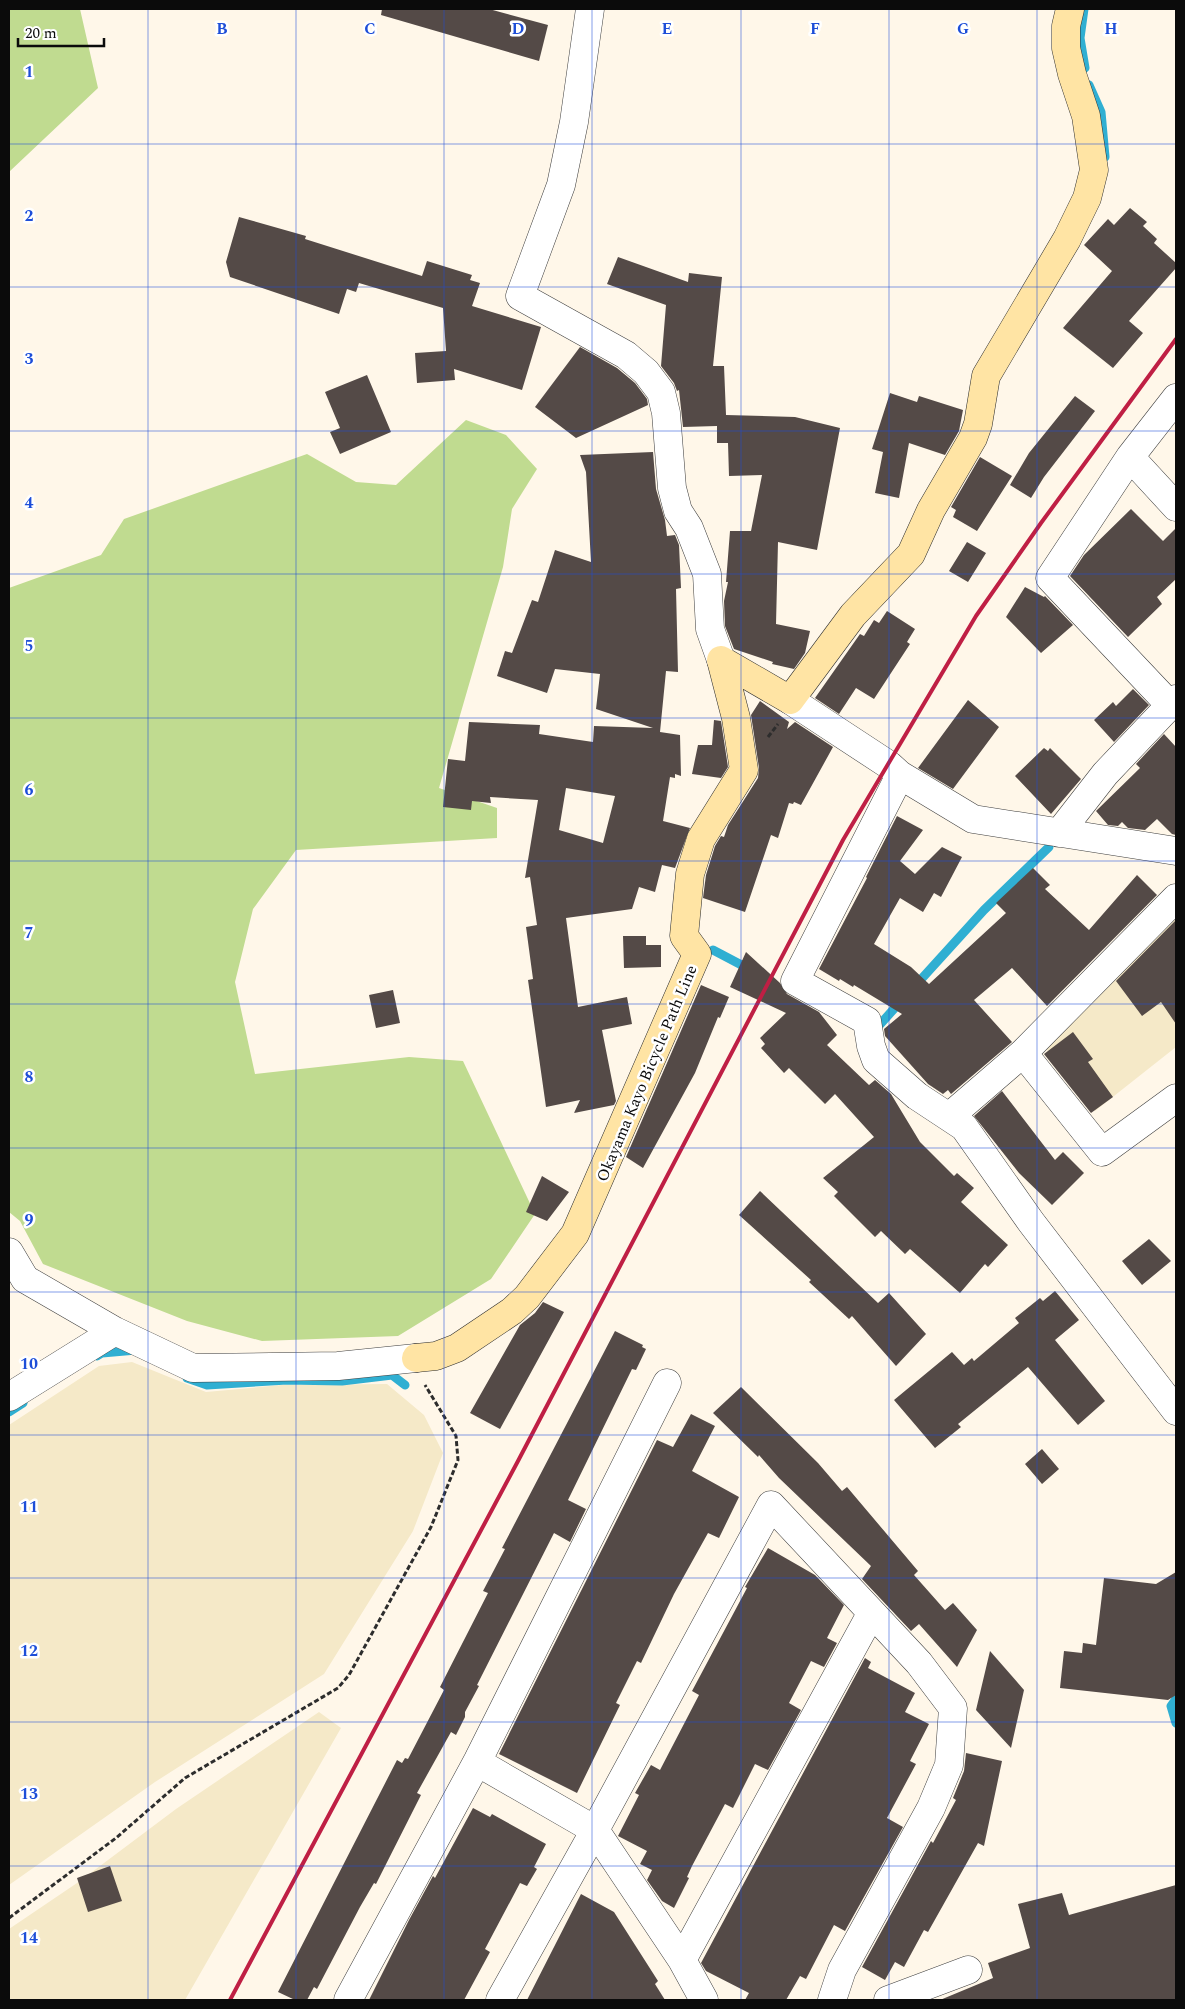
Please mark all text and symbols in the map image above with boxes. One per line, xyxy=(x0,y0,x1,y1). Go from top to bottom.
scale bar xyxy=(18,15,104,47)
text: B xyxy=(216,17,228,41)
text: C xyxy=(364,17,376,41)
text: D xyxy=(512,17,525,41)
text: E xyxy=(662,17,672,41)
text: F xyxy=(810,17,820,41)
text: G xyxy=(957,17,969,41)
text: H xyxy=(1104,17,1118,41)
text: 20 m xyxy=(25,22,57,45)
text: 1 xyxy=(25,60,33,84)
text: 2 xyxy=(25,204,34,228)
text: 3 xyxy=(25,347,34,371)
text: 4 xyxy=(25,491,34,515)
text: 5 xyxy=(25,634,33,658)
text: 6 xyxy=(25,778,34,802)
text: 7 xyxy=(25,921,34,945)
street label: Okayama Kayo Bicycle Path Line xyxy=(590,961,704,1186)
text: 8 xyxy=(25,1065,34,1089)
text: 9 xyxy=(25,1208,34,1232)
text: 10 xyxy=(20,1352,38,1376)
text: 11 xyxy=(20,1495,38,1519)
text: 12 xyxy=(20,1639,38,1663)
text: 13 xyxy=(20,1782,38,1806)
text: 14 xyxy=(20,1926,38,1950)

